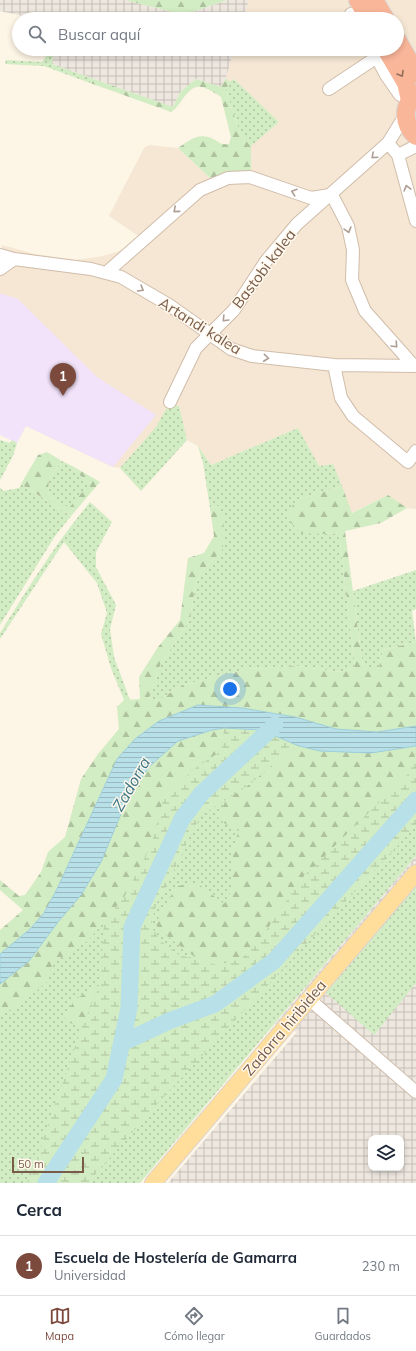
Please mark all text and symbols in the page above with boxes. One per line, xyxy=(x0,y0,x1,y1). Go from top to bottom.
search box xyxy=(12,12,404,56)
icon: search xyxy=(26,23,48,45)
text: Buscar aquí xyxy=(58,25,140,44)
one-way arrow xyxy=(396,70,403,77)
one-way arrow xyxy=(371,151,379,158)
one-way arrow xyxy=(403,185,412,192)
one-way arrow xyxy=(291,189,298,197)
one-way arrow xyxy=(174,206,181,213)
street label: Bastobi kalea xyxy=(228,225,300,312)
one-way arrow xyxy=(343,226,352,233)
one-way arrow xyxy=(137,284,144,292)
street label: Artandi kalea xyxy=(155,293,245,358)
one-way arrow xyxy=(222,314,230,322)
one-way arrow xyxy=(390,340,398,348)
one-way arrow xyxy=(263,353,269,362)
pin: 1 xyxy=(50,363,76,396)
your location xyxy=(220,679,240,699)
water label: Zadorra xyxy=(108,753,155,814)
street label: Zadorra hiribidea xyxy=(239,976,330,1079)
map controls xyxy=(368,1135,404,1171)
button: layers xyxy=(368,1135,404,1171)
scale bar xyxy=(12,1155,84,1174)
text: 50 m xyxy=(18,1157,44,1171)
text: Cerca xyxy=(16,1199,62,1220)
text: Escuela de Hostelería de Gamarra xyxy=(54,1248,297,1267)
text: 1 xyxy=(25,1258,33,1274)
text: 230 m xyxy=(362,1258,400,1274)
text: Universidad xyxy=(54,1267,126,1283)
tab: Mapa xyxy=(45,1305,74,1343)
tab: Cómo llegar xyxy=(164,1305,225,1343)
tab: Guardados xyxy=(315,1305,371,1343)

